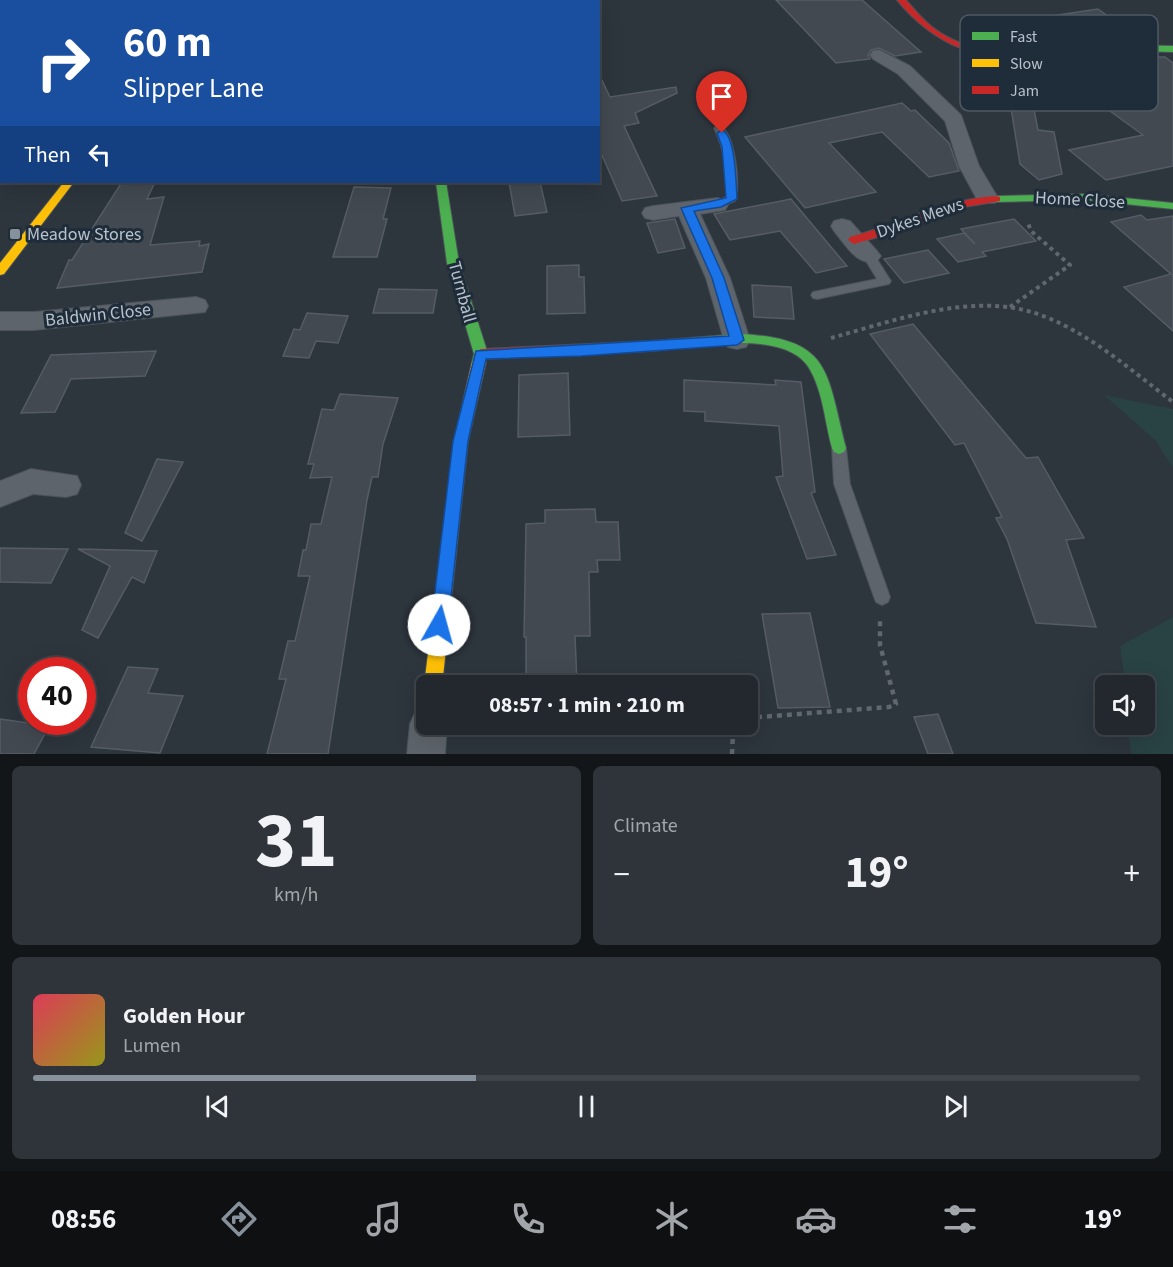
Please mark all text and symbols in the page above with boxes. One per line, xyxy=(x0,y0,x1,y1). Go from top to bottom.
text: 60 m xyxy=(123,13,212,73)
legend xyxy=(960,15,1158,111)
icon: right xyxy=(24,24,102,102)
text: Fast xyxy=(1010,26,1038,48)
text: Slow xyxy=(1010,53,1043,75)
text: Slipper Lane xyxy=(123,69,264,108)
pin xyxy=(696,71,747,133)
icon: arrive xyxy=(705,80,738,113)
text: Jam xyxy=(1010,80,1039,102)
icon: left xyxy=(83,138,116,171)
text: Then xyxy=(24,139,71,171)
street label: Home Close xyxy=(1034,185,1126,215)
street label: Dykes Mews xyxy=(873,191,967,245)
place label: Meadow Stores xyxy=(27,222,141,247)
marker: Meadow Stores xyxy=(8,227,22,241)
street label: Turnball xyxy=(442,259,482,325)
street label: Baldwin Close xyxy=(44,297,152,333)
position arrow xyxy=(407,593,471,657)
speed limit sign: 40 xyxy=(18,657,96,735)
map controls xyxy=(1095,675,1155,735)
button: sound xyxy=(1095,675,1155,735)
text: 08:57 · 1 min · 210 m xyxy=(489,689,685,721)
text: 31 xyxy=(255,786,337,897)
text: Climate xyxy=(614,812,678,840)
text: 19° xyxy=(845,841,909,905)
text: − xyxy=(614,851,630,898)
text: + xyxy=(1124,851,1140,898)
text: km/h xyxy=(274,881,318,909)
text: Golden Hour xyxy=(123,1000,245,1032)
text: Lumen xyxy=(123,1032,181,1060)
icon: previous xyxy=(201,1090,234,1123)
icon: pause xyxy=(570,1090,603,1123)
icon: next xyxy=(939,1090,972,1123)
icon: directions xyxy=(218,1198,260,1240)
icon: music xyxy=(363,1198,405,1240)
icon: phone xyxy=(507,1198,549,1240)
icon: climate xyxy=(651,1198,693,1240)
icon: car xyxy=(795,1198,837,1240)
icon: filters xyxy=(939,1198,981,1240)
text: 08:56 xyxy=(51,1200,116,1239)
text: 19° xyxy=(1084,1200,1122,1239)

